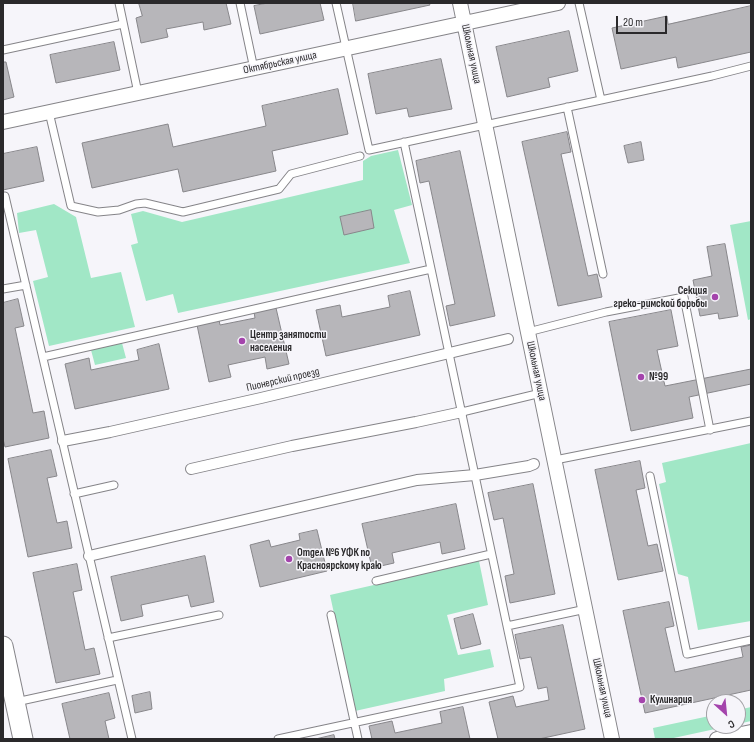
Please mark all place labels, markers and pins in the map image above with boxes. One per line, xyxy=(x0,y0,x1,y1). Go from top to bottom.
place label: Секция греко-римской борьбы xyxy=(614,284,707,310)
marker: Секция греко-римской борьбы xyxy=(710,292,720,302)
place label: Центр занятости населения xyxy=(250,328,326,354)
marker: Центр занятости населения xyxy=(237,336,247,346)
place label: №99 xyxy=(649,370,668,384)
marker: №99 xyxy=(636,372,646,382)
place label: Отдел №6 УФК по Красноярскому краю xyxy=(297,546,382,572)
marker: Отдел №6 УФК по Красноярскому краю xyxy=(284,554,294,564)
place label: Кулинария xyxy=(650,693,692,707)
marker: Кулинария xyxy=(637,695,647,705)

